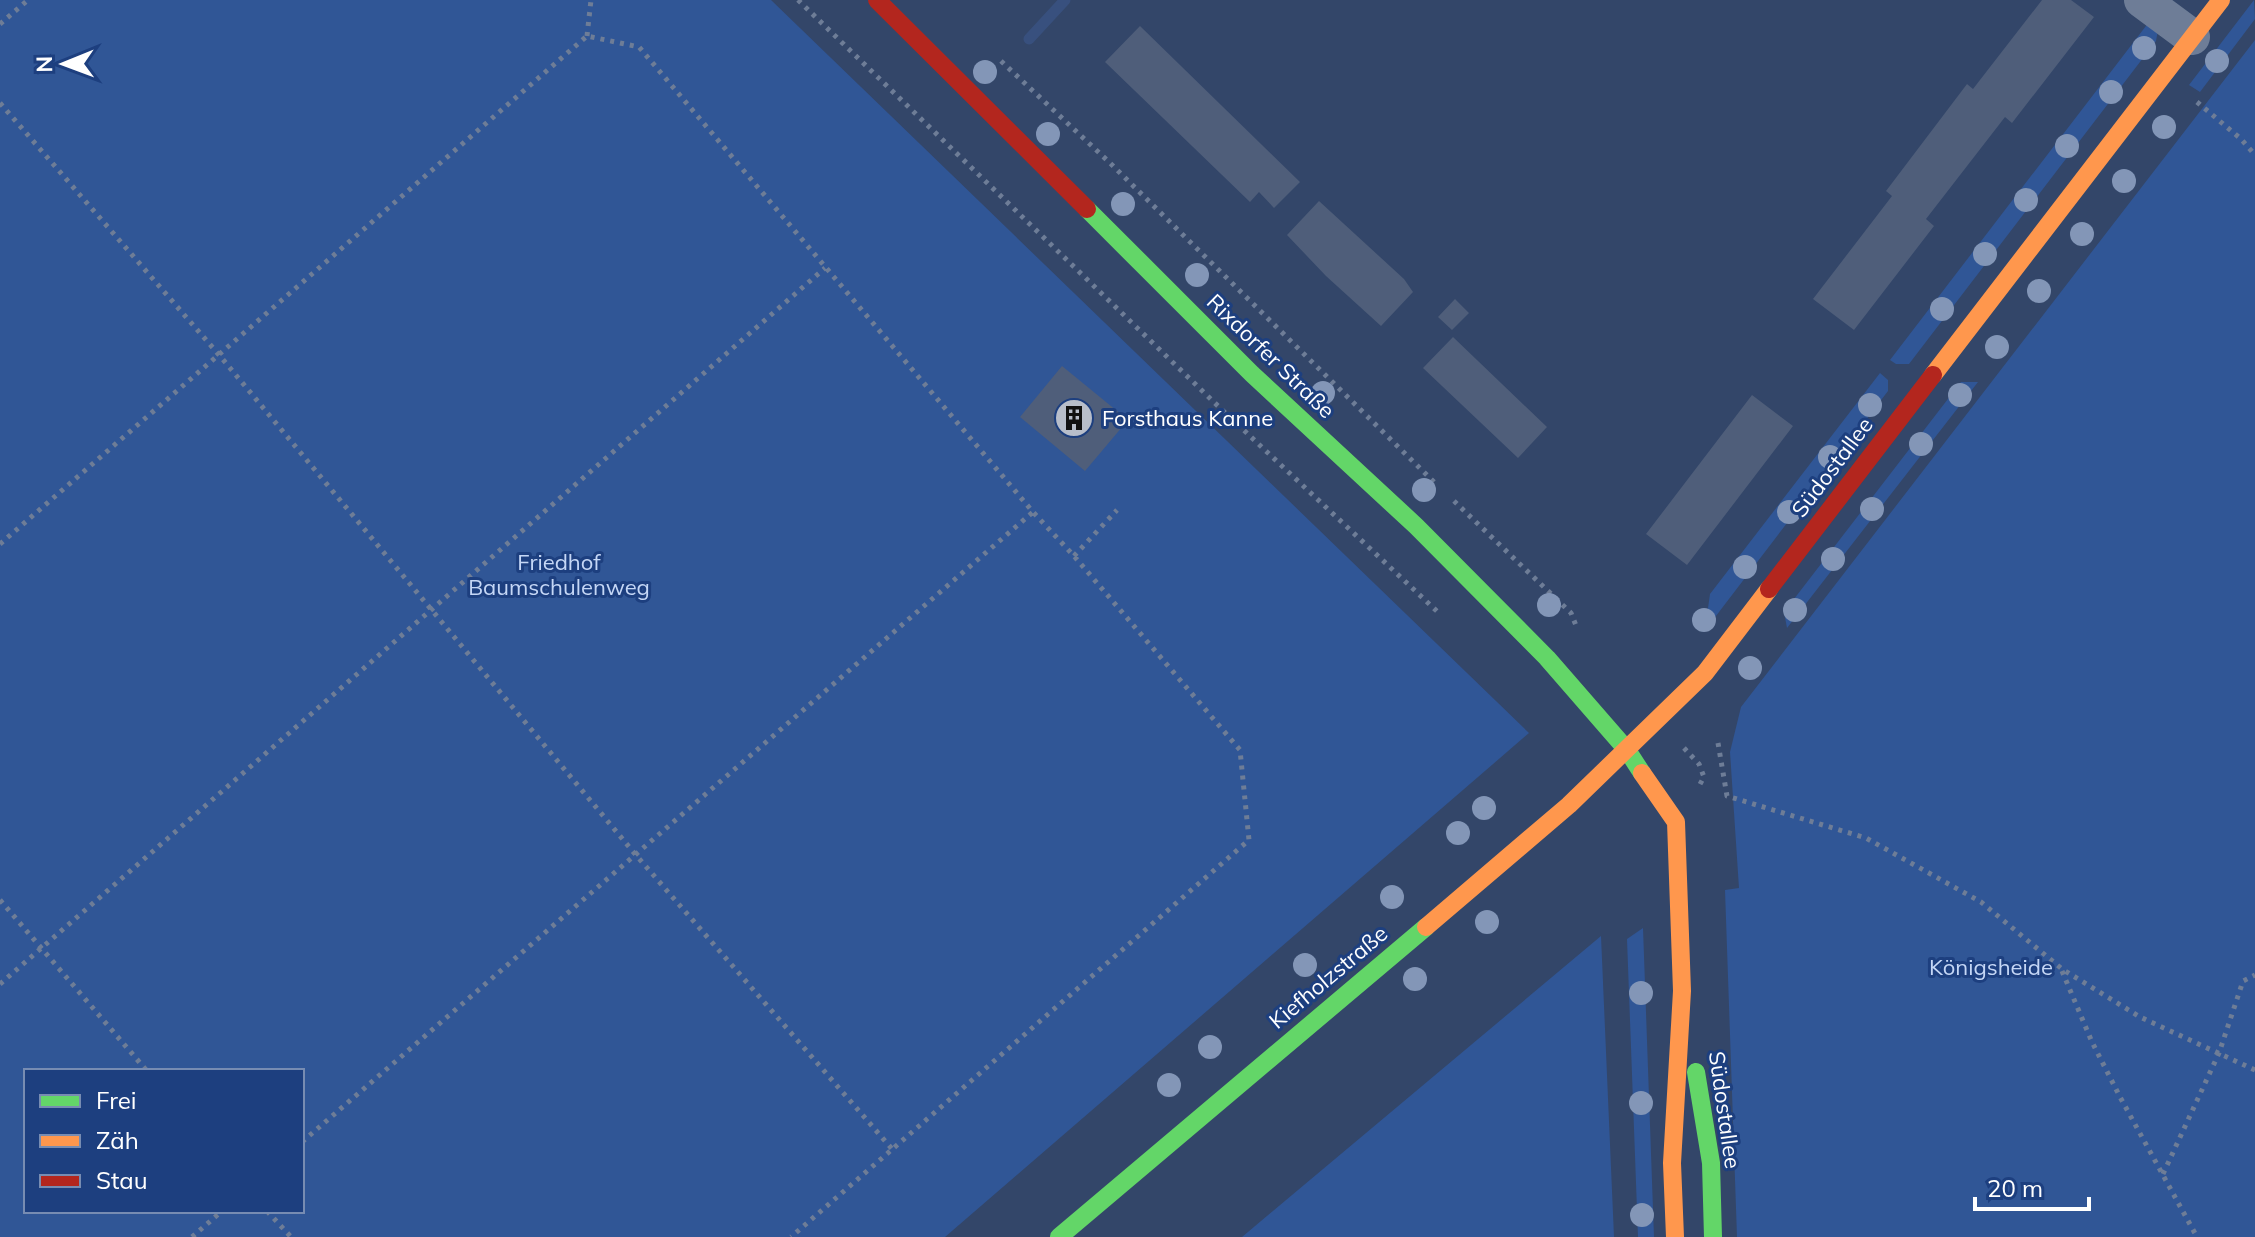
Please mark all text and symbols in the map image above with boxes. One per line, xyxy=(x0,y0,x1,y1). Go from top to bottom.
north arrow xyxy=(24,24,104,104)
text: N xyxy=(30,56,58,73)
street label: Rixdorfer Straße xyxy=(1201,288,1341,424)
building icon: Forsthaus Kanne xyxy=(1053,397,1095,439)
place label: Forsthaus Kanne xyxy=(1102,404,1273,432)
street label: Südostallee xyxy=(1785,411,1879,523)
park label: Friedhof Baumschulenweg xyxy=(468,548,650,601)
street label: Kiefholzstraße xyxy=(1263,919,1393,1035)
park label: Königsheide xyxy=(1929,953,2053,981)
street label: Südostallee xyxy=(1703,1049,1747,1171)
legend xyxy=(24,1069,304,1213)
text: Frei xyxy=(96,1085,137,1115)
text: Zäh xyxy=(96,1125,139,1155)
scale bar xyxy=(1975,1161,2089,1211)
text: Stau xyxy=(96,1165,148,1195)
text: 20 m xyxy=(1987,1173,2043,1203)

